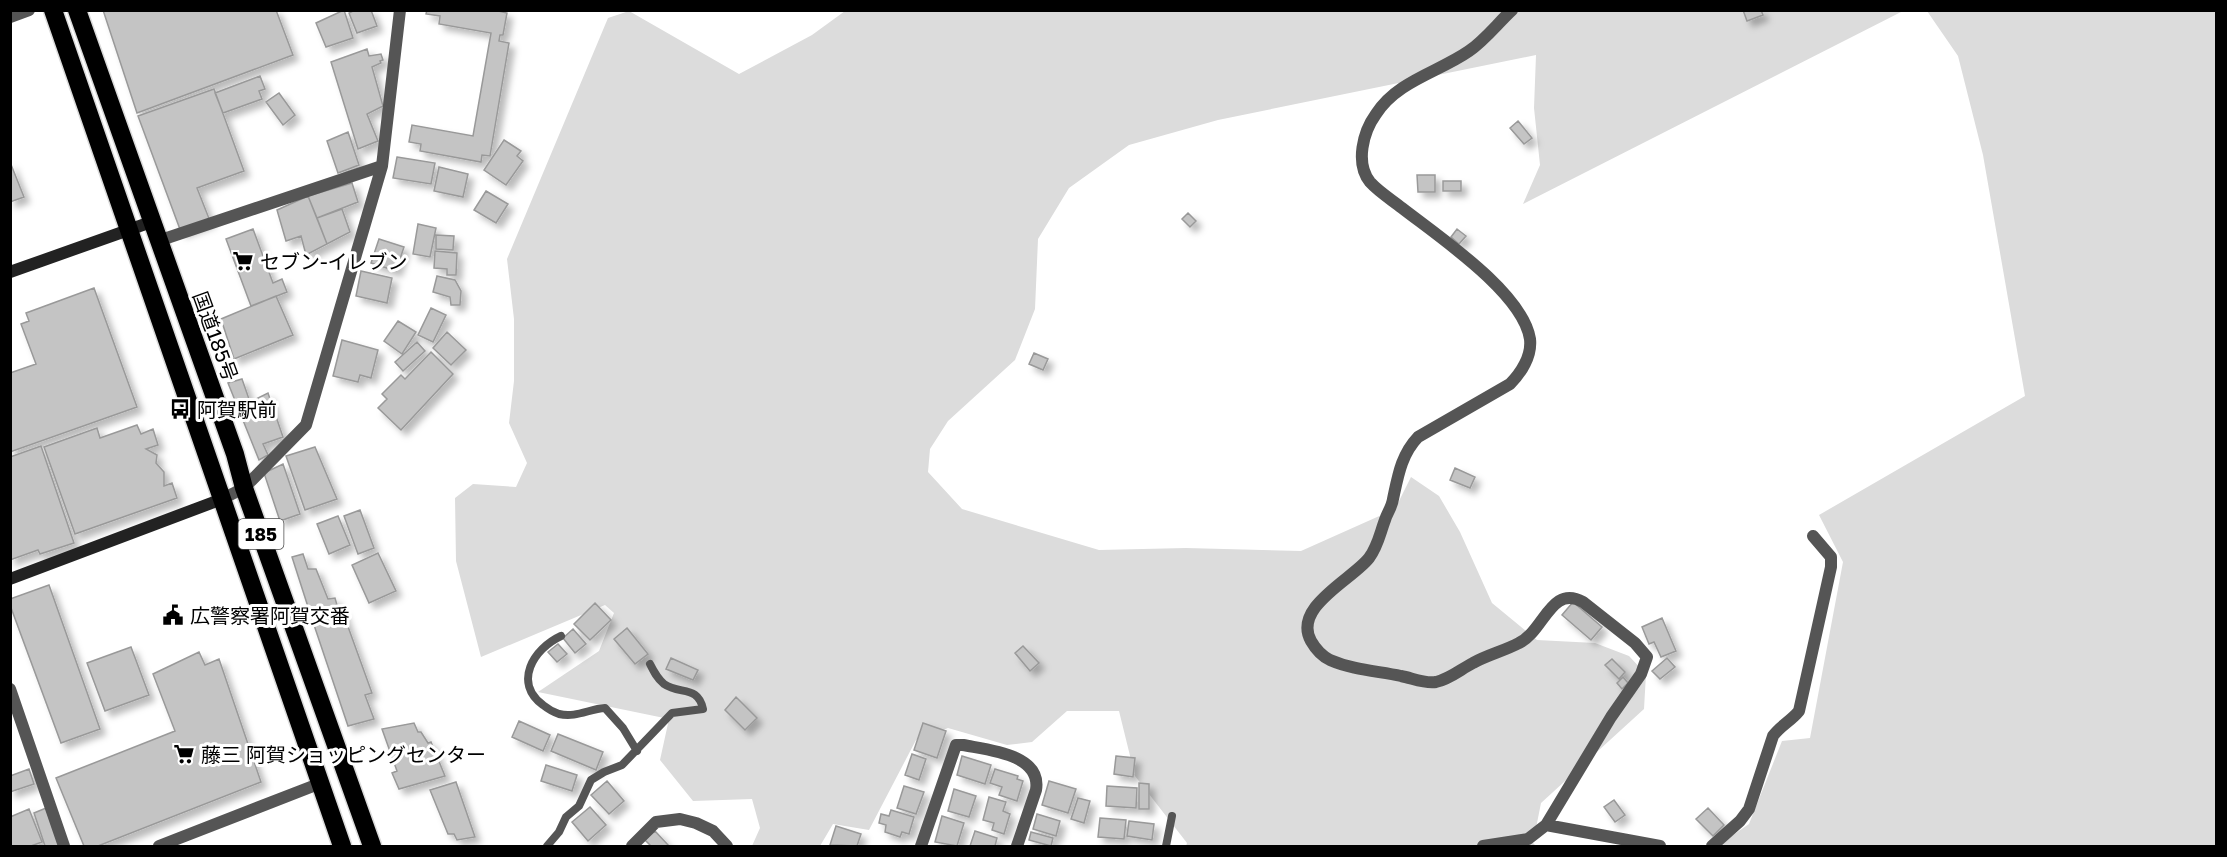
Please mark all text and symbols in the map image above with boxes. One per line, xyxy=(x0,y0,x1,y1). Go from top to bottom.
supermarket icon: セブン-イレブン xyxy=(231,249,255,273)
place label: セブン-イレブン xyxy=(260,249,408,273)
street label: 国道185号 xyxy=(189,288,243,384)
bus stop icon: 阿賀駅前 xyxy=(168,397,192,421)
place label: 阿賀駅前 xyxy=(197,397,277,421)
road number: 185 xyxy=(238,519,284,549)
public building icon: 広警察署阿賀交番 xyxy=(161,603,185,627)
place label: 広警察署阿賀交番 xyxy=(190,603,350,627)
supermarket icon: 藤三 阿賀ショッピングセンター xyxy=(172,742,196,766)
place label: 藤三 阿賀ショッピングセンター xyxy=(201,742,486,766)

